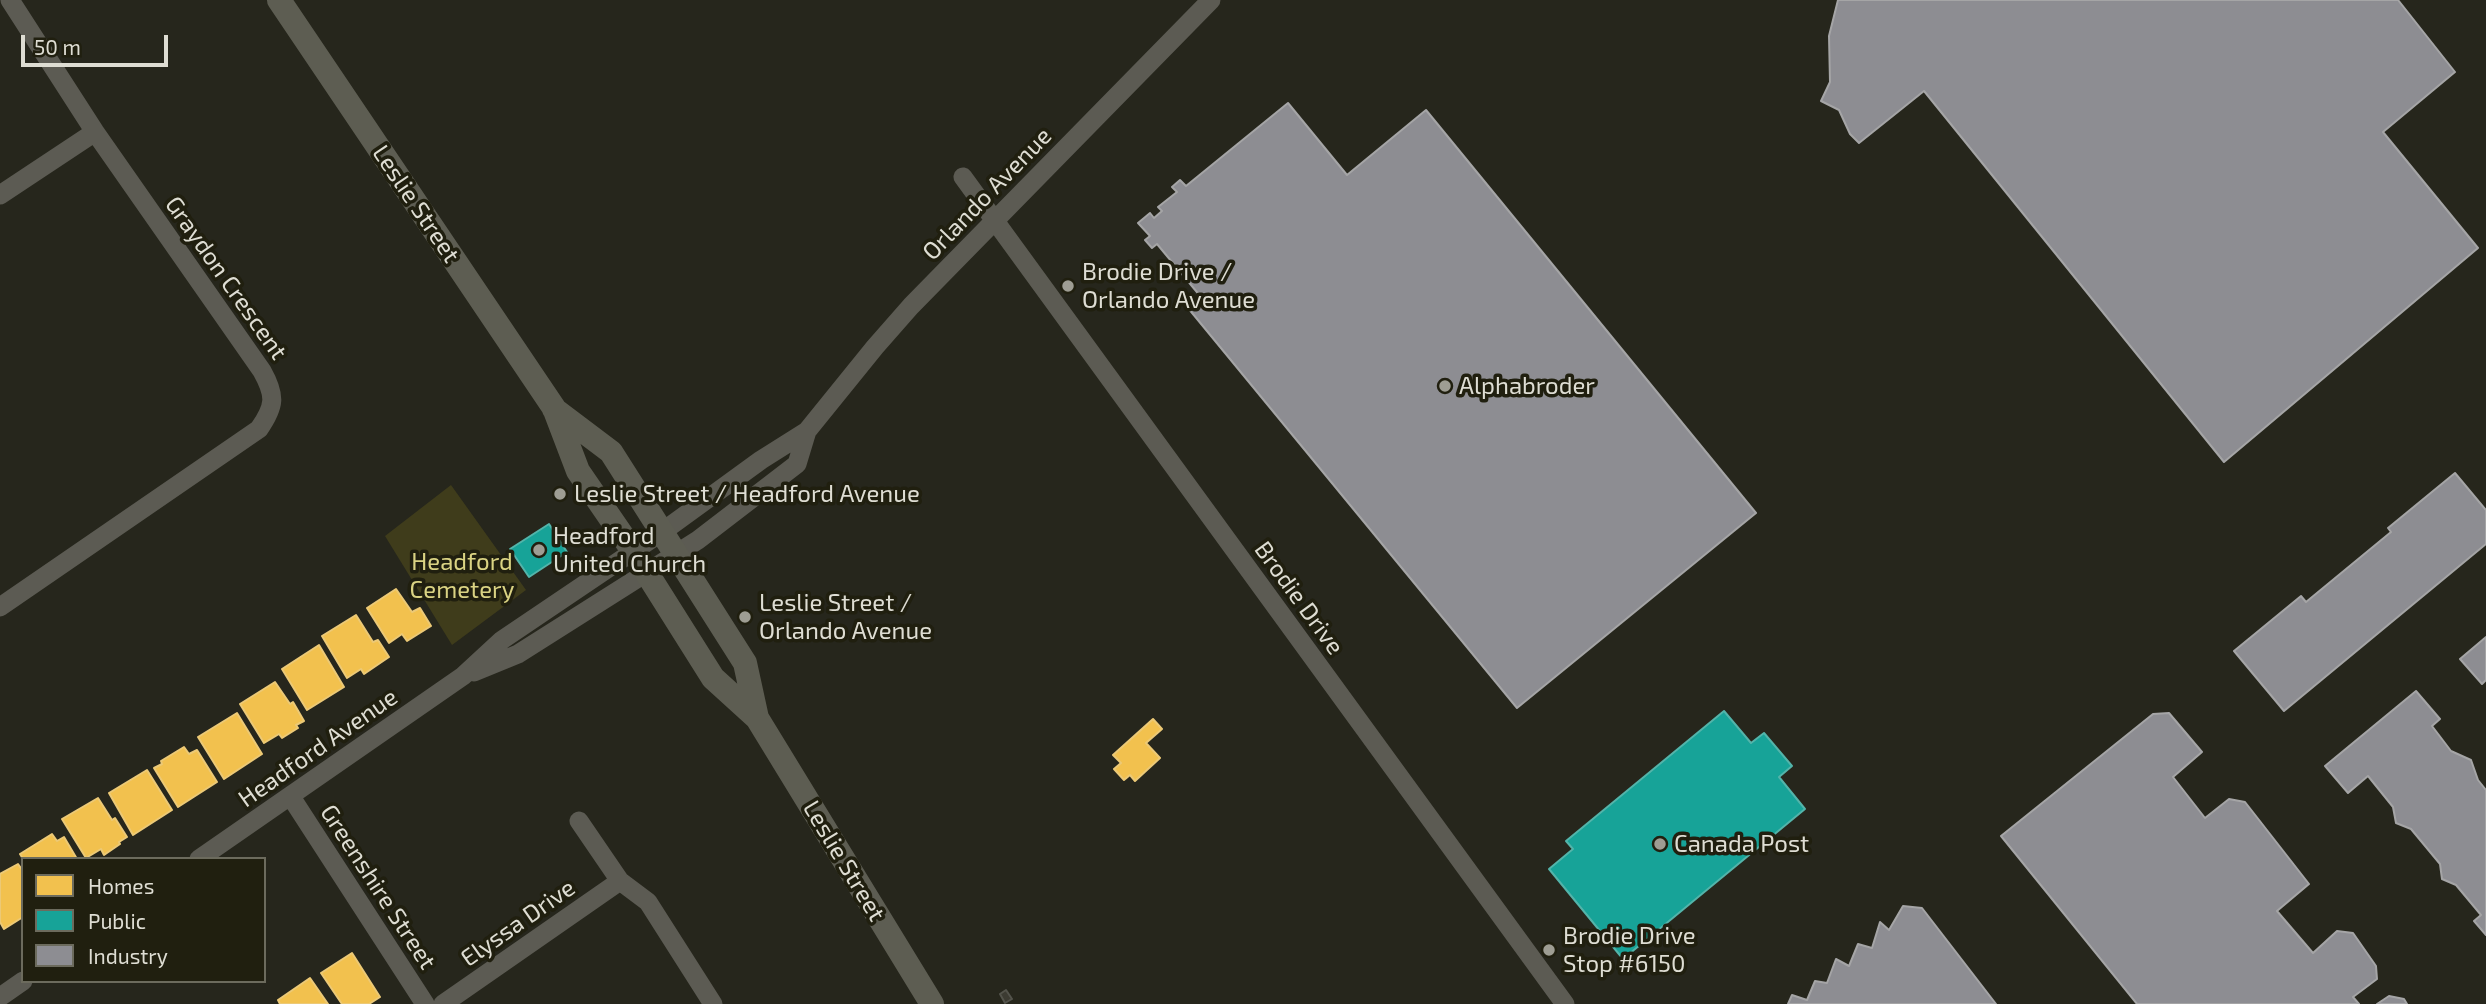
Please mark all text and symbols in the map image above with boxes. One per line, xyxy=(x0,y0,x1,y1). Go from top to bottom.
scale bar xyxy=(24,21,172,65)
text: 50 m xyxy=(34,34,81,59)
street label: Orlando Avenue xyxy=(917,122,1057,266)
street label: Leslie Street xyxy=(366,140,466,268)
street label: Graydon Crescent xyxy=(159,191,293,365)
place label: Brodie Drive / Orlando Avenue xyxy=(1082,258,1255,314)
marker: Brodie Drive / Orlando Avenue xyxy=(1060,278,1076,294)
place label: Alphabroder xyxy=(1459,372,1595,400)
marker: Alphabroder xyxy=(1437,378,1453,394)
place label: Leslie Street / Headford Avenue xyxy=(574,480,920,508)
marker: Leslie Street / Headford Avenue xyxy=(552,486,568,502)
place label: Headford United Church xyxy=(553,522,706,578)
street label: Brodie Drive xyxy=(1248,536,1350,660)
marker: Headford United Church xyxy=(531,542,547,558)
park label: Headford Cemetery xyxy=(410,548,514,604)
place label: Leslie Street / Orlando Avenue xyxy=(759,589,932,645)
marker: Leslie Street / Orlando Avenue xyxy=(737,609,753,625)
street label: Headford Avenue xyxy=(233,682,403,814)
street label: Leslie Street xyxy=(797,796,891,926)
street label: Greenshire Street xyxy=(314,799,442,975)
place label: Canada Post xyxy=(1674,830,1809,858)
marker: Canada Post xyxy=(1652,836,1668,852)
legend xyxy=(21,857,266,983)
text: Homes xyxy=(88,873,154,898)
street label: Elyssa Drive xyxy=(455,873,581,973)
text: Public xyxy=(88,908,146,933)
place label: Brodie Drive Stop #6150 xyxy=(1563,922,1696,978)
marker: Brodie Drive Stop #6150 xyxy=(1541,942,1557,958)
text: Industry xyxy=(88,943,168,968)

